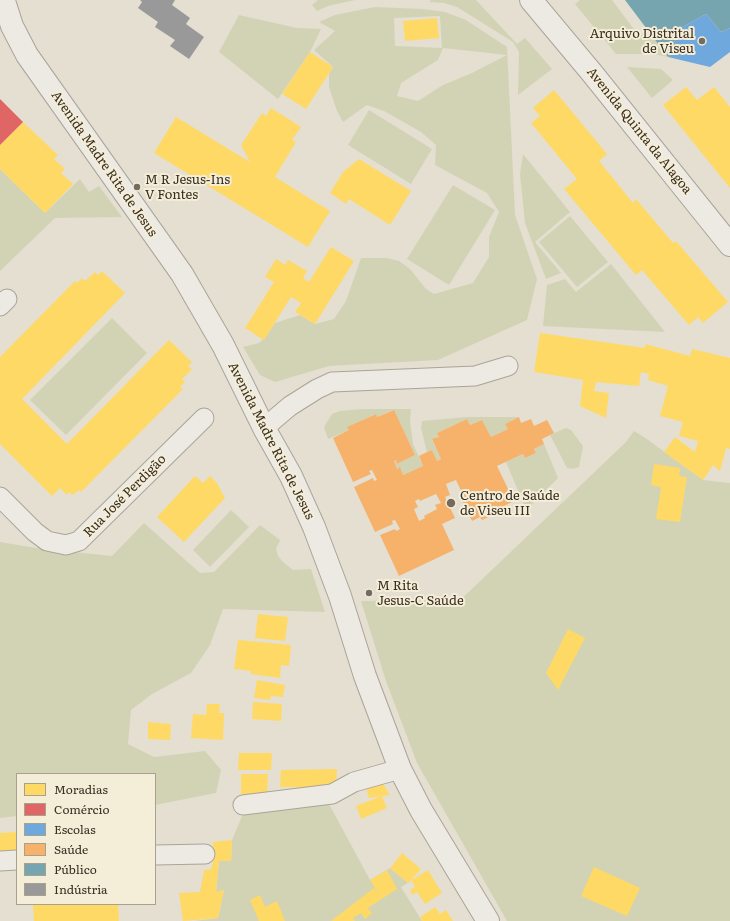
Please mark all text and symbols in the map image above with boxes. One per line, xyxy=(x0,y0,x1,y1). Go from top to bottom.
place label: Arquivo Distrital de Viseu xyxy=(590,26,694,57)
marker: Arquivo Distrital de Viseu xyxy=(697,36,707,46)
street label: Avenida Quinta da Alagoa xyxy=(583,65,695,197)
street label: Avenida Madre Rita de Jesus xyxy=(48,88,160,240)
place label: M R Jesus-Ins V Fontes xyxy=(145,172,230,203)
marker: M R Jesus-Ins V Fontes xyxy=(132,182,142,192)
street label: Avenida Madre Rita de Jesus xyxy=(224,360,318,522)
street label: Rua José Perdigão xyxy=(80,451,170,541)
place label: Centro de Saúde de Viseu III xyxy=(460,488,559,519)
marker: Centro de Saúde de Viseu III xyxy=(445,497,457,509)
place label: M Rita Jesus-C Saúde xyxy=(377,578,464,609)
marker: M Rita Jesus-C Saúde xyxy=(364,588,374,598)
legend xyxy=(16,773,156,905)
text: Moradias xyxy=(54,780,108,798)
text: Comércio xyxy=(54,800,110,818)
text: Escolas xyxy=(54,820,96,838)
text: Saúde xyxy=(54,840,88,858)
text: Público xyxy=(54,860,97,878)
text: Indústria xyxy=(54,880,108,898)

